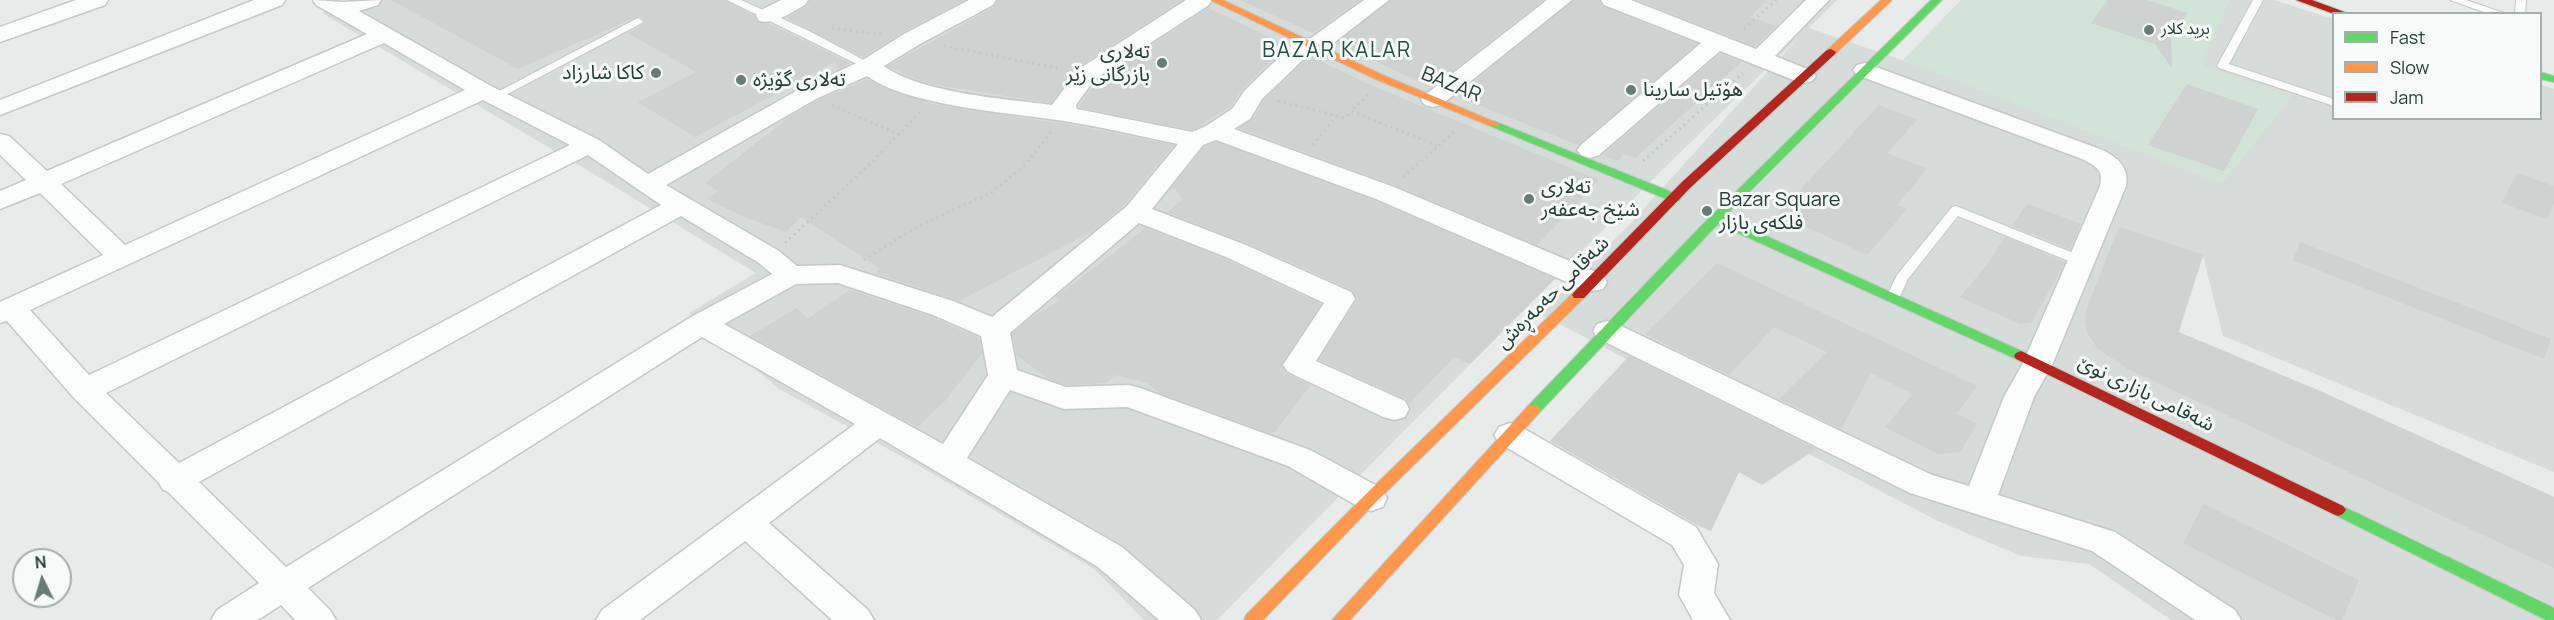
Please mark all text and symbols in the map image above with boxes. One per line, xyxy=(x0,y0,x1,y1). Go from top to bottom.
legend xyxy=(2332,12,2542,120)
place label: بريد كلار xyxy=(2161,20,2210,40)
marker: بريد كلار xyxy=(2142,23,2156,37)
text: Fast xyxy=(2390,25,2425,49)
district label: BAZAR KALAR xyxy=(1262,38,1412,64)
place label: تەلاری بازرگانی زێر xyxy=(1066,40,1150,87)
text: Slow xyxy=(2390,55,2429,79)
marker: تەلاری بازرگانی زێر xyxy=(1155,56,1169,70)
place label: كاكا شارزاد xyxy=(562,61,644,85)
street label: BAZAR xyxy=(1418,62,1484,108)
marker: كاكا شارزاد xyxy=(649,66,663,80)
place label: تەلاری گۆیژە xyxy=(753,68,846,92)
marker: تەلاری گۆیژە xyxy=(734,73,748,87)
place label: هۆتیل سارینا xyxy=(1643,78,1743,102)
marker: هۆتیل سارینا xyxy=(1624,83,1638,97)
text: Jam xyxy=(2390,85,2424,109)
place label: تەلاری شێخ جەعفەر xyxy=(1541,175,1640,222)
place label: Bazar Square فلکەی بازار xyxy=(1719,188,1841,235)
marker: تەلاری شێخ جەعفەر xyxy=(1522,192,1536,206)
marker: Bazar Square فلکەی بازار xyxy=(1700,204,1714,218)
street label: شەقامی حەمەڕەش xyxy=(1492,232,1614,354)
street label: شەقامی بازاری نوێ xyxy=(2074,351,2218,437)
north arrow xyxy=(12,548,72,608)
text: N xyxy=(34,551,47,574)

